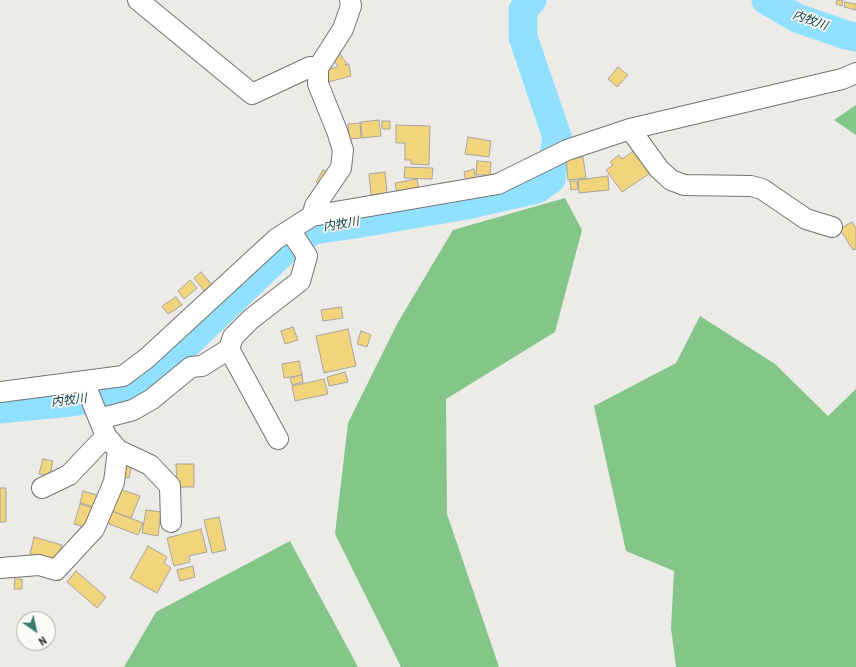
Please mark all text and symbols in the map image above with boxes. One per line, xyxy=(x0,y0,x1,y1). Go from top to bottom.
water label: 内牧川 xyxy=(791,8,829,34)
water label: 内牧川 xyxy=(322,215,360,235)
water label: 内牧川 xyxy=(50,392,88,410)
north arrow xyxy=(16,611,56,651)
text: N xyxy=(36,633,49,648)

